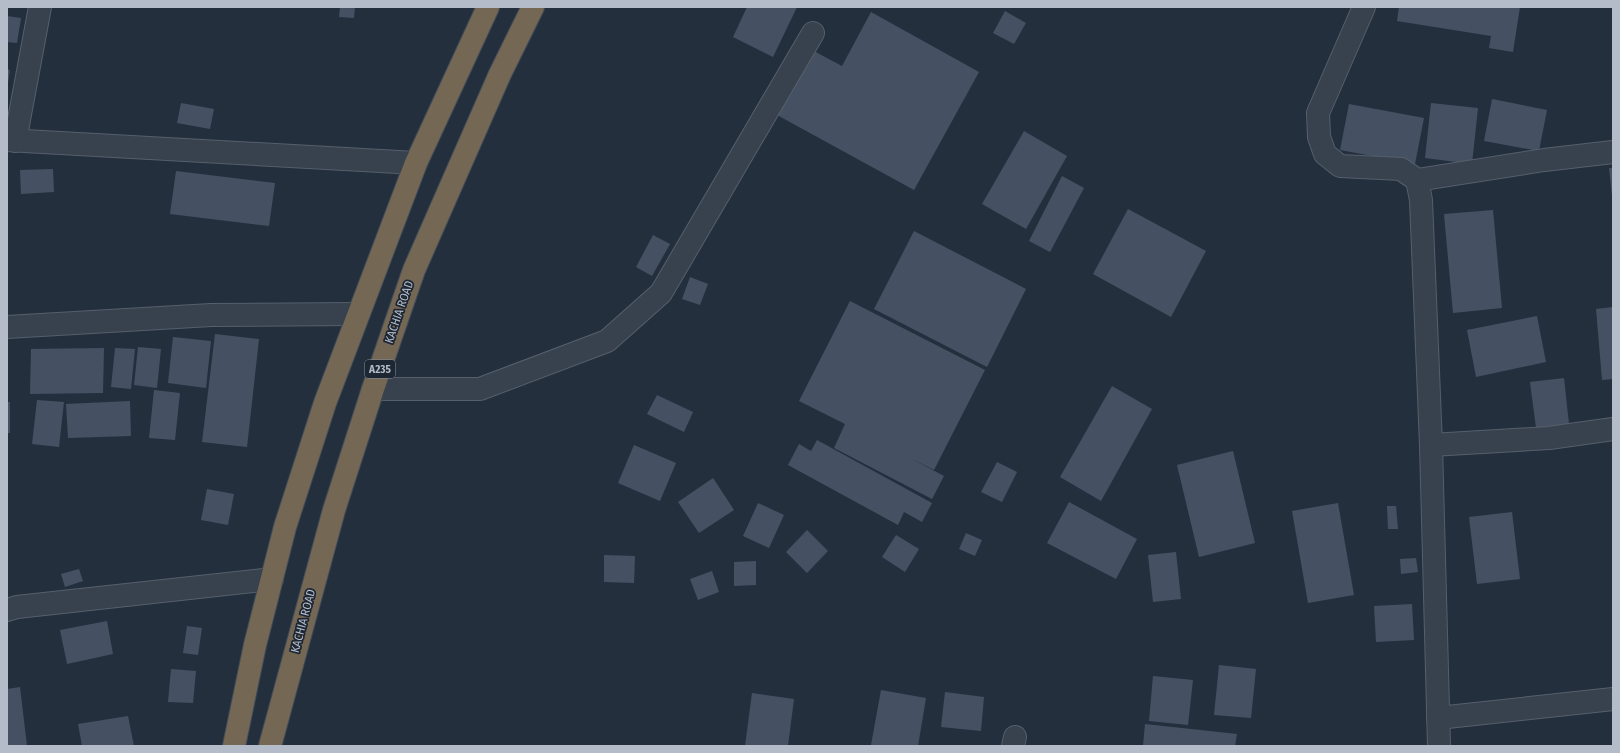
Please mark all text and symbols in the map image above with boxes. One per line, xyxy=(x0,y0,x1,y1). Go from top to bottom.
street label: KACHIA ROAD xyxy=(382,279,416,345)
road number: A235 xyxy=(365,360,395,378)
street label: KACHIA ROAD xyxy=(288,588,318,654)

